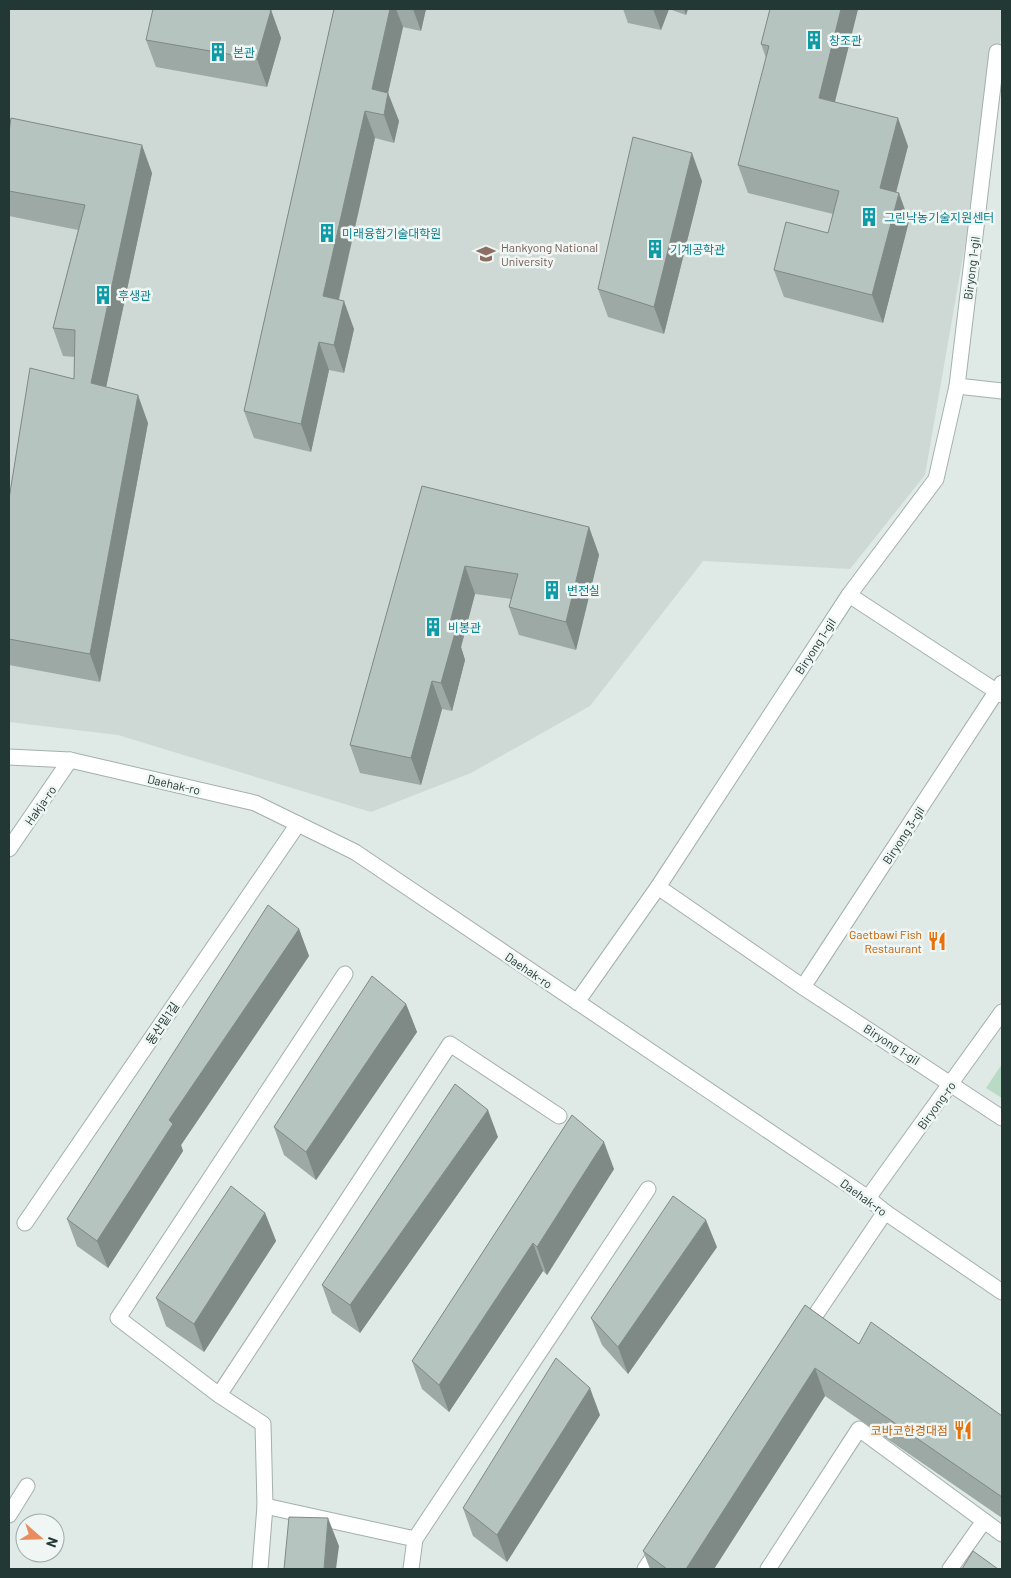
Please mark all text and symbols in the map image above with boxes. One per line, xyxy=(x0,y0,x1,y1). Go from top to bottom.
building icon: 창조관 xyxy=(803,29,825,51)
place label: 창조관 xyxy=(829,33,862,47)
building icon: 본관 xyxy=(207,41,229,63)
place label: 본관 xyxy=(233,45,255,59)
building icon: 그린낙농기술지원센터 xyxy=(858,206,880,228)
place label: 그린낙농기술지원센터 xyxy=(884,210,994,224)
building icon: 미래융합기술대학원 xyxy=(316,222,338,244)
place label: 미래융합기술대학원 xyxy=(342,226,441,240)
street label: Biryong 1-gil xyxy=(960,236,982,300)
building icon: 기계공학관 xyxy=(644,238,666,260)
place label: Hankyong National University xyxy=(501,240,598,268)
place label: 기계공학관 xyxy=(670,242,725,256)
school or university icon: Hankyong National University xyxy=(475,243,497,265)
building icon: 후생관 xyxy=(92,284,114,306)
place label: 후생관 xyxy=(118,288,151,302)
building icon: 변전실 xyxy=(541,579,563,601)
place label: 변전실 xyxy=(567,583,600,597)
building icon: 비봉관 xyxy=(422,616,444,638)
street label: Biryong 1-gil xyxy=(792,616,838,676)
place label: 비봉관 xyxy=(448,620,481,634)
street label: Daehak-ro xyxy=(146,771,202,797)
street label: Hakja-ro xyxy=(21,783,59,827)
street label: Biryong 3-gil xyxy=(879,804,927,866)
place label: Gaetbawi Fish Restaurant xyxy=(849,927,922,955)
restaurant icon: Gaetbawi Fish Restaurant xyxy=(926,930,948,952)
street label: Daehak-ro xyxy=(503,949,555,991)
street label: 동산밑1길 xyxy=(143,999,181,1047)
street label: Biryong 1-gil xyxy=(862,1021,922,1067)
street label: Biryong-ro xyxy=(914,1078,958,1132)
street label: Daehak-ro xyxy=(838,1176,890,1218)
restaurant icon: 코바코한경대점 xyxy=(952,1419,974,1441)
place label: 코바코한경대점 xyxy=(871,1423,948,1437)
north arrow xyxy=(15,1513,65,1563)
text: N xyxy=(43,1535,62,1550)

